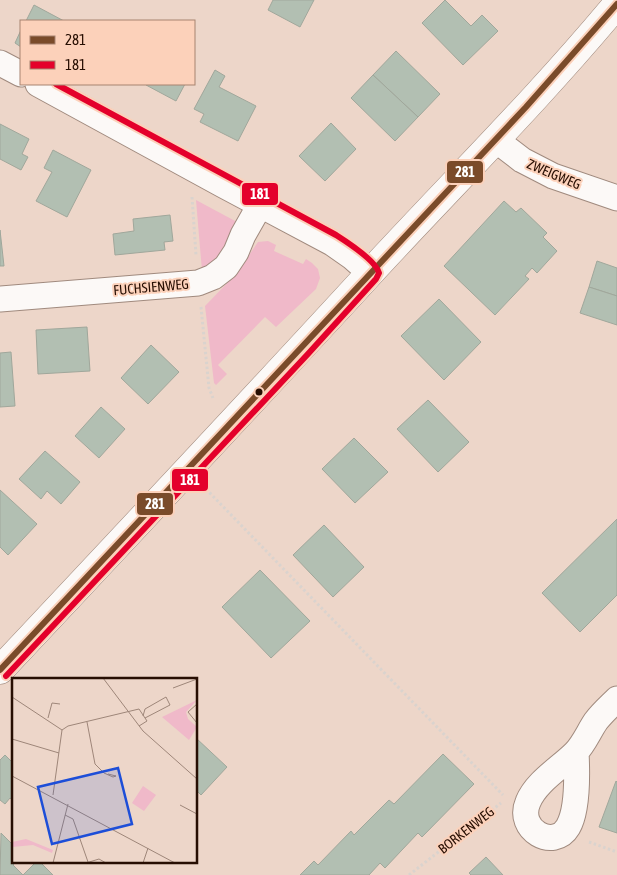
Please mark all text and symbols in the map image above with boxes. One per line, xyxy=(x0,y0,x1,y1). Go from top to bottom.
legend xyxy=(20,20,195,85)
text: 281 xyxy=(65,31,86,48)
text: 181 xyxy=(65,56,86,73)
street label: ZWEIGWEG xyxy=(525,156,583,192)
line badge: 281 xyxy=(446,160,484,184)
text: 281 xyxy=(455,164,475,180)
line badge: 181 xyxy=(241,182,279,206)
text: 181 xyxy=(250,186,270,202)
street label: FUCHSIENWEG xyxy=(113,276,189,298)
unlabelled marker xyxy=(254,387,264,397)
line badge: 181 xyxy=(171,468,209,492)
text: 181 xyxy=(180,472,200,488)
line badge: 281 xyxy=(136,492,174,516)
text: 281 xyxy=(145,496,165,512)
inset map xyxy=(12,678,198,862)
street label: BORKENWEG xyxy=(435,803,497,857)

